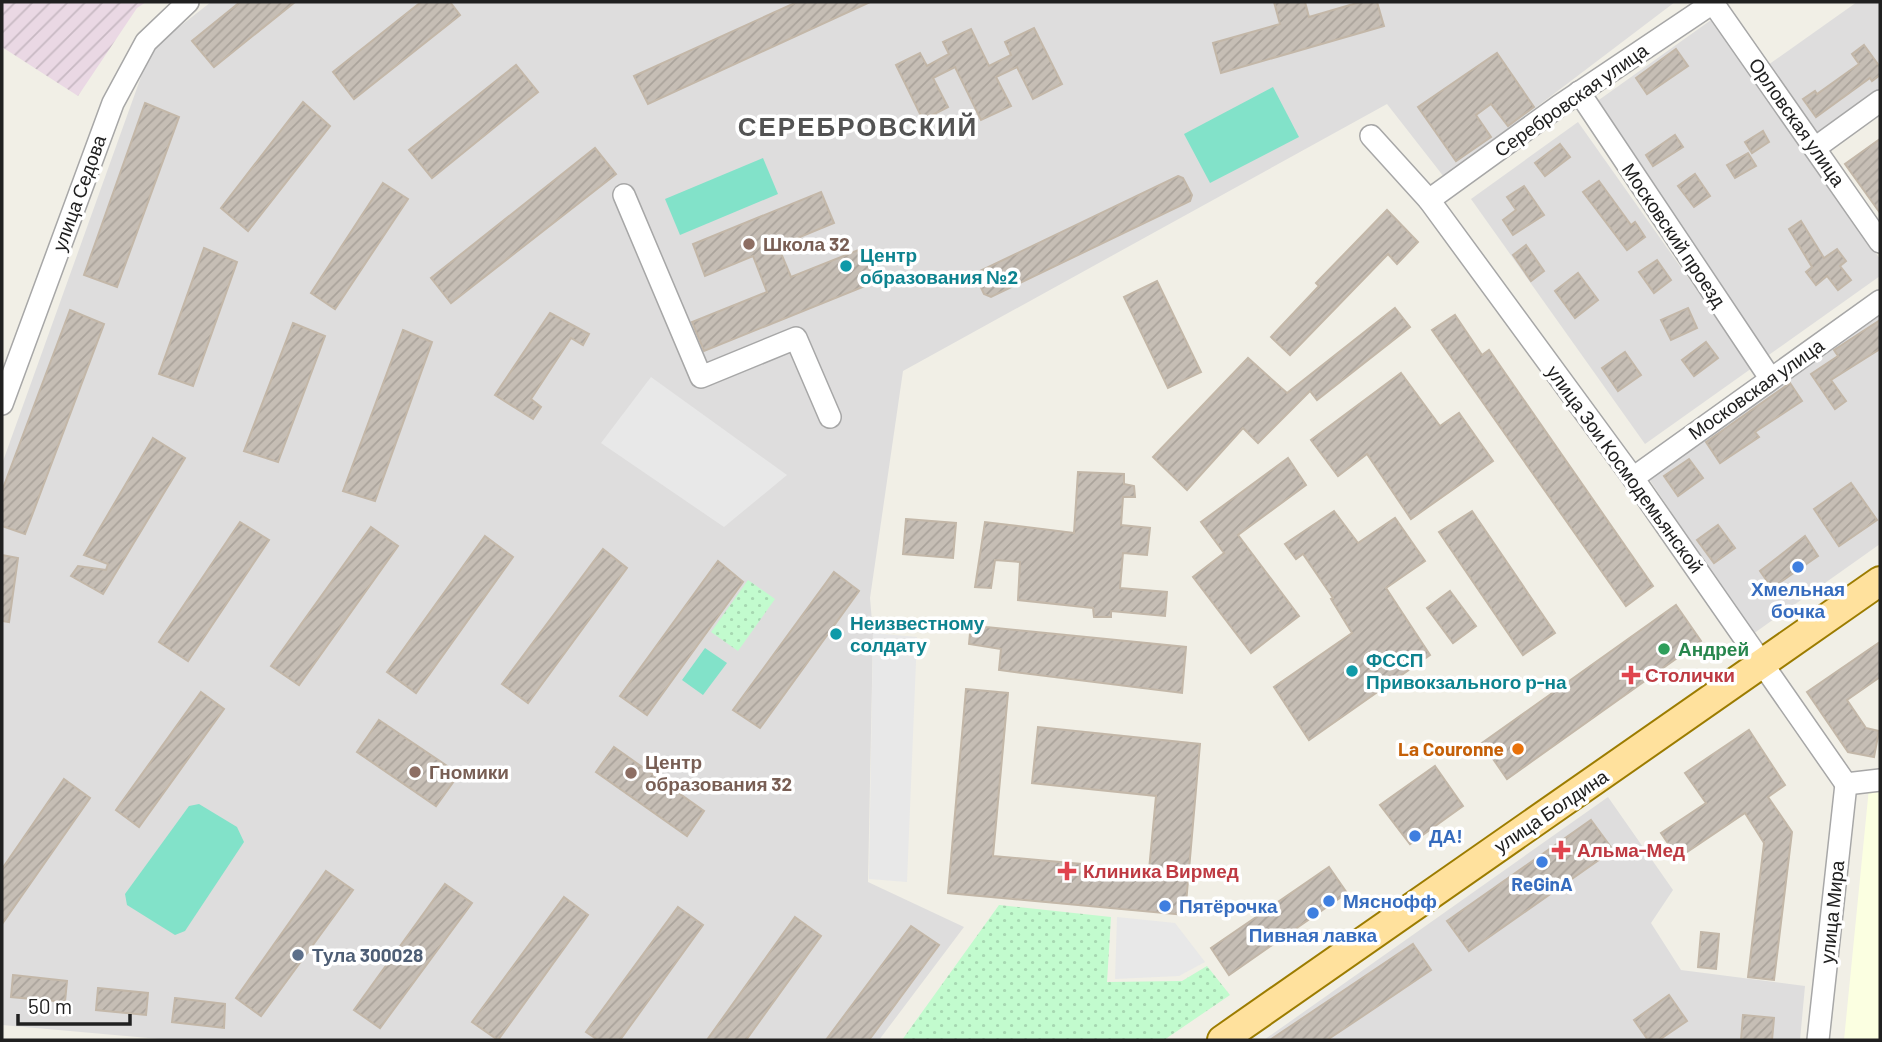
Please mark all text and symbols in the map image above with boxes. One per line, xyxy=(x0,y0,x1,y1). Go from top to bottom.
street label: Серебровская улица xyxy=(1489,38,1652,161)
street label: Орловская улица xyxy=(1745,53,1851,191)
district label: СЕРЕБРОВСКИЙ xyxy=(738,110,978,141)
street label: улица Седова xyxy=(47,131,110,254)
street label: Московский проезд xyxy=(1618,158,1731,311)
place label: Школа 32 xyxy=(763,232,850,255)
marker: Школа 32 xyxy=(741,236,757,252)
place label: Центр образования №2 xyxy=(860,243,1018,288)
marker: Центр образования №2 xyxy=(838,258,854,274)
street label: Московская улица xyxy=(1684,333,1828,444)
street label: улица Зои Космодемьянской xyxy=(1542,360,1709,577)
marker: Хмельная бочка xyxy=(1790,559,1806,575)
place label: Хмельная бочка xyxy=(1751,577,1845,622)
place label: Неизвестному солдату xyxy=(850,611,985,656)
marker: Неизвестному солдату xyxy=(828,626,844,642)
place label: Андрей xyxy=(1678,637,1749,660)
marker: Андрей xyxy=(1656,641,1672,657)
place label: ФССП Привокзального р-на xyxy=(1366,648,1567,693)
marker: ФССП Привокзального р-на xyxy=(1344,663,1360,679)
place label: Столички xyxy=(1645,663,1735,686)
marker: Столички xyxy=(1623,667,1639,683)
place label: La Couronne xyxy=(1398,737,1504,760)
marker: La Couronne xyxy=(1510,741,1526,757)
place label: Центр образования 32 xyxy=(645,750,792,795)
place label: Гномики xyxy=(429,760,509,783)
marker: Гномики xyxy=(407,764,423,780)
street label: улица Болдина xyxy=(1489,764,1612,857)
marker: Центр образования 32 xyxy=(623,765,639,781)
place label: ДА! xyxy=(1429,824,1463,847)
marker: ДА! xyxy=(1407,828,1423,844)
place label: Альма-Мед xyxy=(1577,838,1685,861)
marker: Альма-Мед xyxy=(1551,840,1571,860)
marker: ReGinA xyxy=(1534,854,1550,870)
place label: Клиника Вирмед xyxy=(1083,859,1239,882)
street label: улица Мира xyxy=(1815,859,1848,965)
marker: Клиника Вирмед xyxy=(1057,861,1077,881)
place label: ReGinA xyxy=(1511,872,1573,895)
place label: Мяснофф xyxy=(1343,889,1437,912)
marker: Мяснофф xyxy=(1321,893,1337,909)
place label: Пятёрочка xyxy=(1179,894,1278,917)
marker: Пятёрочка xyxy=(1157,898,1173,914)
marker: Пивная лавка xyxy=(1305,905,1321,921)
place label: Пивная лавка xyxy=(1249,923,1378,946)
place label: Тула 300028 xyxy=(312,943,423,966)
marker: Тула 300028 xyxy=(290,947,306,963)
scale bar xyxy=(18,982,130,1026)
text: 50 m xyxy=(28,993,72,1018)

